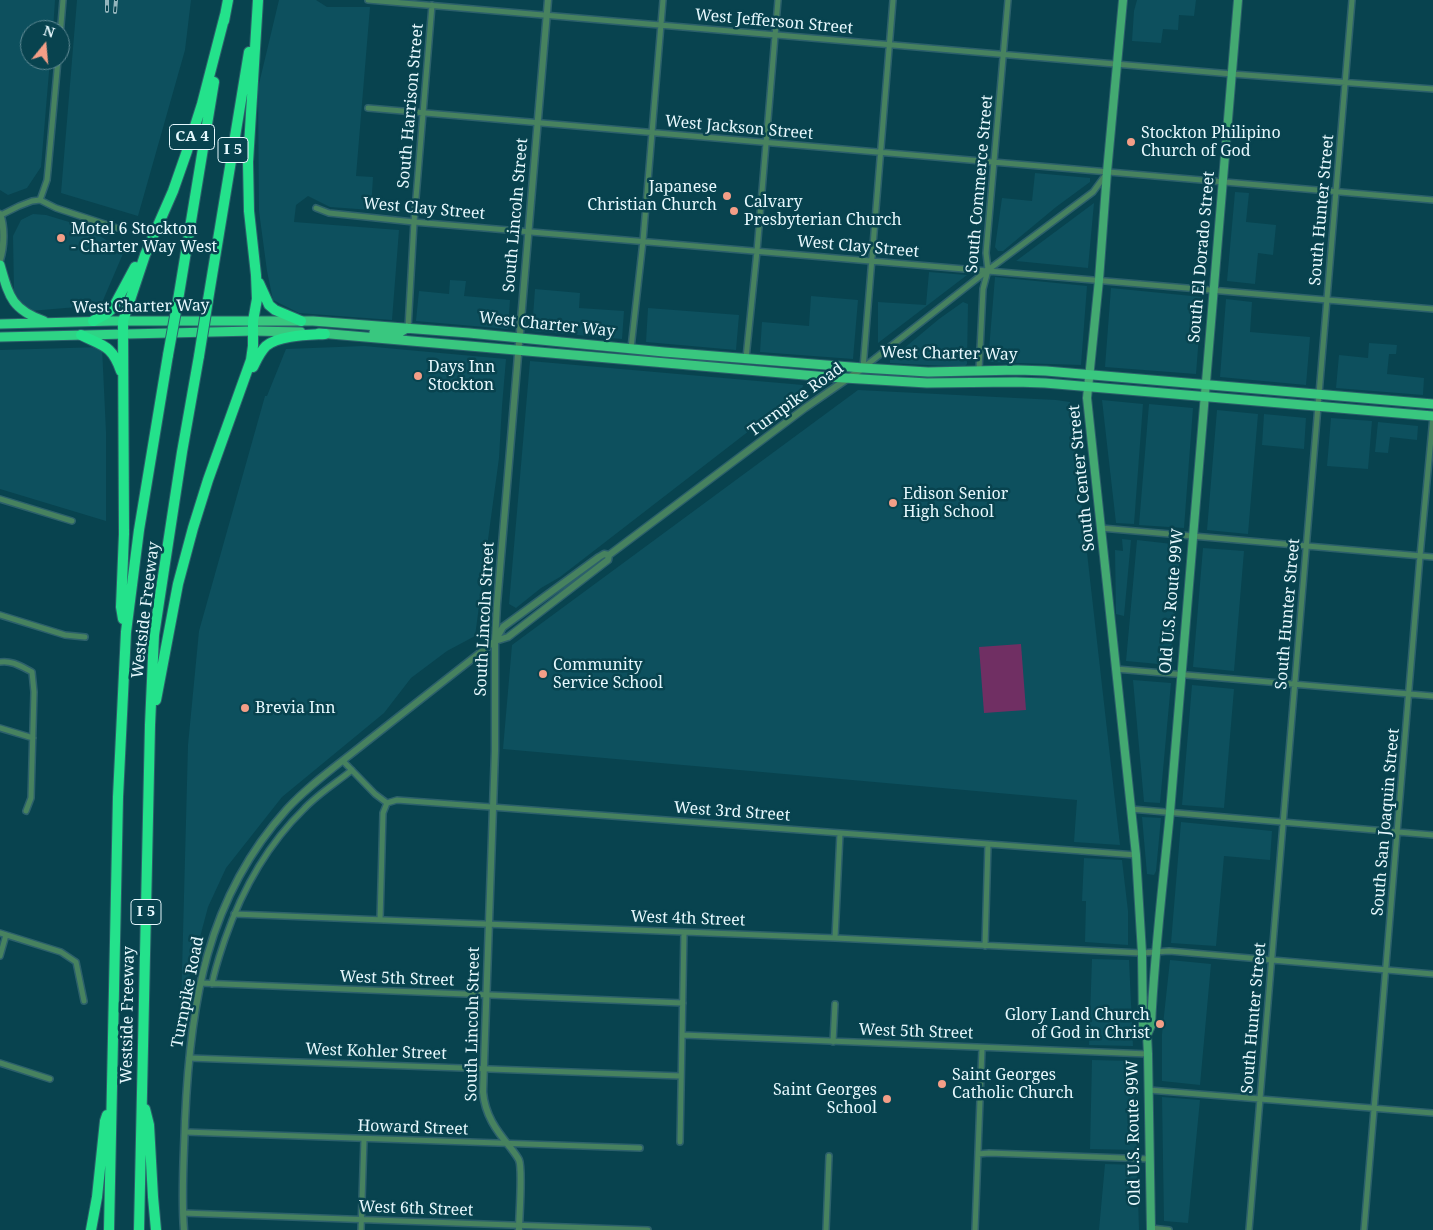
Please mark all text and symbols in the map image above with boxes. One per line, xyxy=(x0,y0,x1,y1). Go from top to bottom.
street label: West Jefferson Street xyxy=(694,6,854,38)
north arrow xyxy=(20,20,70,70)
text: N xyxy=(41,20,57,42)
street label: South Harrison Street xyxy=(394,23,428,189)
street label: South Commerce Street xyxy=(963,94,997,274)
street label: West Jackson Street xyxy=(664,112,814,144)
place label: Stockton Philipino Church of God xyxy=(1141,123,1281,161)
road number: CA 4 xyxy=(170,124,214,150)
street label: South Hunter Street xyxy=(1306,134,1338,286)
marker: Stockton Philipino Church of God xyxy=(1125,136,1137,148)
street label: South Lincoln Street xyxy=(500,137,532,293)
road number: I 5 xyxy=(218,138,248,162)
street label: South El Dorado Street xyxy=(1185,170,1219,344)
place label: Japanese Christian Church xyxy=(587,177,717,215)
marker: Japanese Christian Church xyxy=(721,190,733,202)
place label: Calvary Presbyterian Church xyxy=(744,192,902,230)
street label: West Clay Street xyxy=(362,194,486,224)
marker: Calvary Presbyterian Church xyxy=(728,205,740,217)
place label: Motel 6 Stockton - Charter Way West xyxy=(71,219,217,257)
marker: Motel 6 Stockton - Charter Way West xyxy=(55,232,67,244)
street label: West Clay Street xyxy=(796,232,920,262)
street label: West Charter Way xyxy=(72,296,210,318)
street label: West Charter Way xyxy=(478,308,616,342)
street label: West Charter Way xyxy=(880,343,1018,365)
place label: Days Inn Stockton xyxy=(428,357,495,395)
street label: Turnpike Road xyxy=(745,359,847,441)
marker: Days Inn Stockton xyxy=(412,370,424,382)
street label: South Center Street xyxy=(1065,404,1099,552)
place label: Edison Senior High School xyxy=(903,484,1008,522)
marker: Edison Senior High School xyxy=(887,497,899,509)
street label: Old U.S. Route 99W xyxy=(1156,528,1188,674)
street label: South Hunter Street xyxy=(1272,538,1304,690)
street label: Westside Freeway xyxy=(128,540,164,680)
street label: South Lincoln Street xyxy=(471,541,499,697)
place label: Community Service School xyxy=(553,655,663,693)
marker: Community Service School xyxy=(537,668,549,680)
place label: Brevia Inn xyxy=(255,698,336,718)
marker: Brevia Inn xyxy=(239,702,251,714)
street label: South San Joaquin Street xyxy=(1368,727,1404,917)
street label: West 3rd Street xyxy=(673,798,791,826)
road number: I 5 xyxy=(131,900,161,924)
street label: West 4th Street xyxy=(630,907,746,931)
street label: Turnpike Road xyxy=(168,935,208,1049)
street label: South Hunter Street xyxy=(1238,942,1270,1094)
street label: Westside Freeway xyxy=(117,946,139,1084)
street label: South Lincoln Street xyxy=(462,947,484,1101)
street label: West 5th Street xyxy=(339,967,455,991)
place label: Glory Land Church of God in Christ xyxy=(1005,1005,1150,1043)
marker: Glory Land Church of God in Christ xyxy=(1154,1018,1166,1030)
street label: West 5th Street xyxy=(858,1020,974,1044)
street label: West Kohler Street xyxy=(305,1040,447,1064)
street label: Old U.S. Route 99W xyxy=(1123,1060,1145,1206)
place label: Saint Georges Catholic Church xyxy=(952,1065,1074,1103)
marker: Saint Georges Catholic Church xyxy=(936,1078,948,1090)
place label: Saint Georges School xyxy=(773,1080,877,1118)
marker: Saint Georges School xyxy=(881,1093,893,1105)
street label: Howard Street xyxy=(357,1116,469,1140)
street label: West 6th Street xyxy=(358,1197,474,1221)

